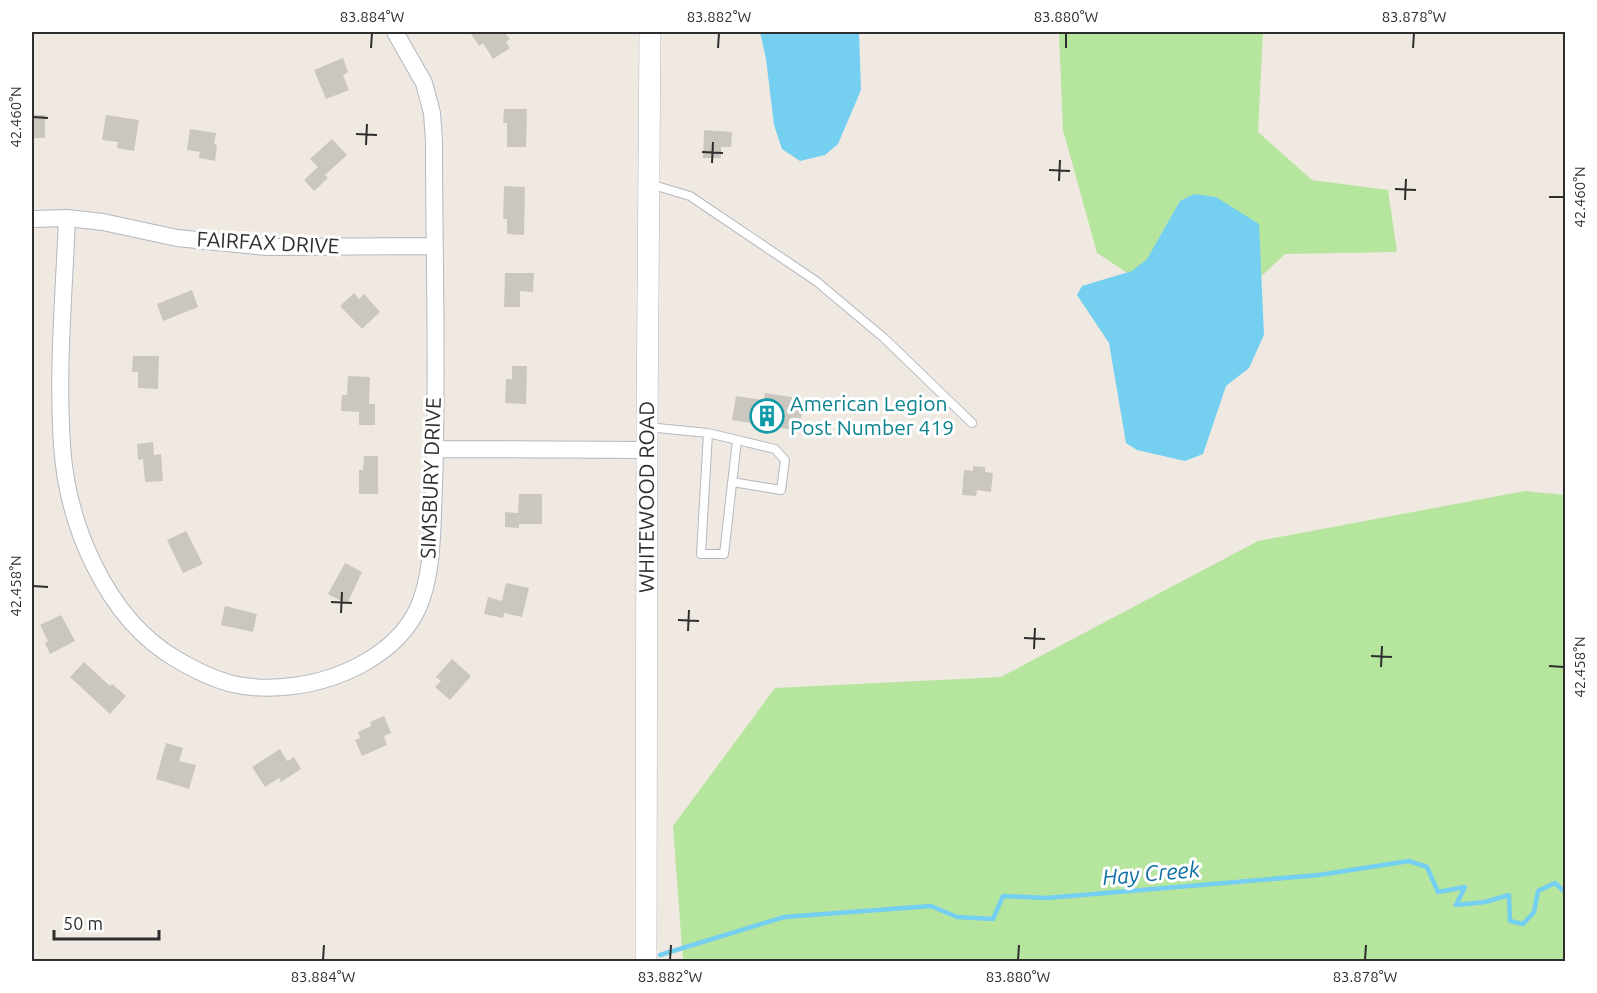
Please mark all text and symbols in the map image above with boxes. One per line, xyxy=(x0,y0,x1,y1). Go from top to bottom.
text: 83.884°W xyxy=(340,8,404,25)
text: 83.882°W xyxy=(687,8,751,25)
text: 83.880°W xyxy=(1034,8,1098,25)
text: 83.878°W xyxy=(1382,8,1446,25)
text: 42.460°N xyxy=(7,86,24,148)
text: 42.460°N xyxy=(1571,166,1588,228)
street label: FAIRFAX DRIVE xyxy=(196,226,340,258)
place label: American Legion Post Number 419 xyxy=(790,391,954,439)
street label: SIMSBURY DRIVE xyxy=(415,397,445,559)
building icon: American Legion Post Number 419 xyxy=(749,398,785,434)
street label: WHITEWOOD ROAD xyxy=(634,401,658,593)
text: 42.458°N xyxy=(7,555,24,617)
text: 42.458°N xyxy=(1571,636,1588,698)
water label: Hay Creek xyxy=(1101,856,1201,889)
scale bar xyxy=(54,903,159,941)
text: 50 m xyxy=(63,913,103,933)
text: 83.884°W xyxy=(291,968,355,985)
text: 83.882°W xyxy=(638,968,702,985)
text: 83.880°W xyxy=(986,968,1050,985)
text: 83.878°W xyxy=(1333,968,1397,985)

